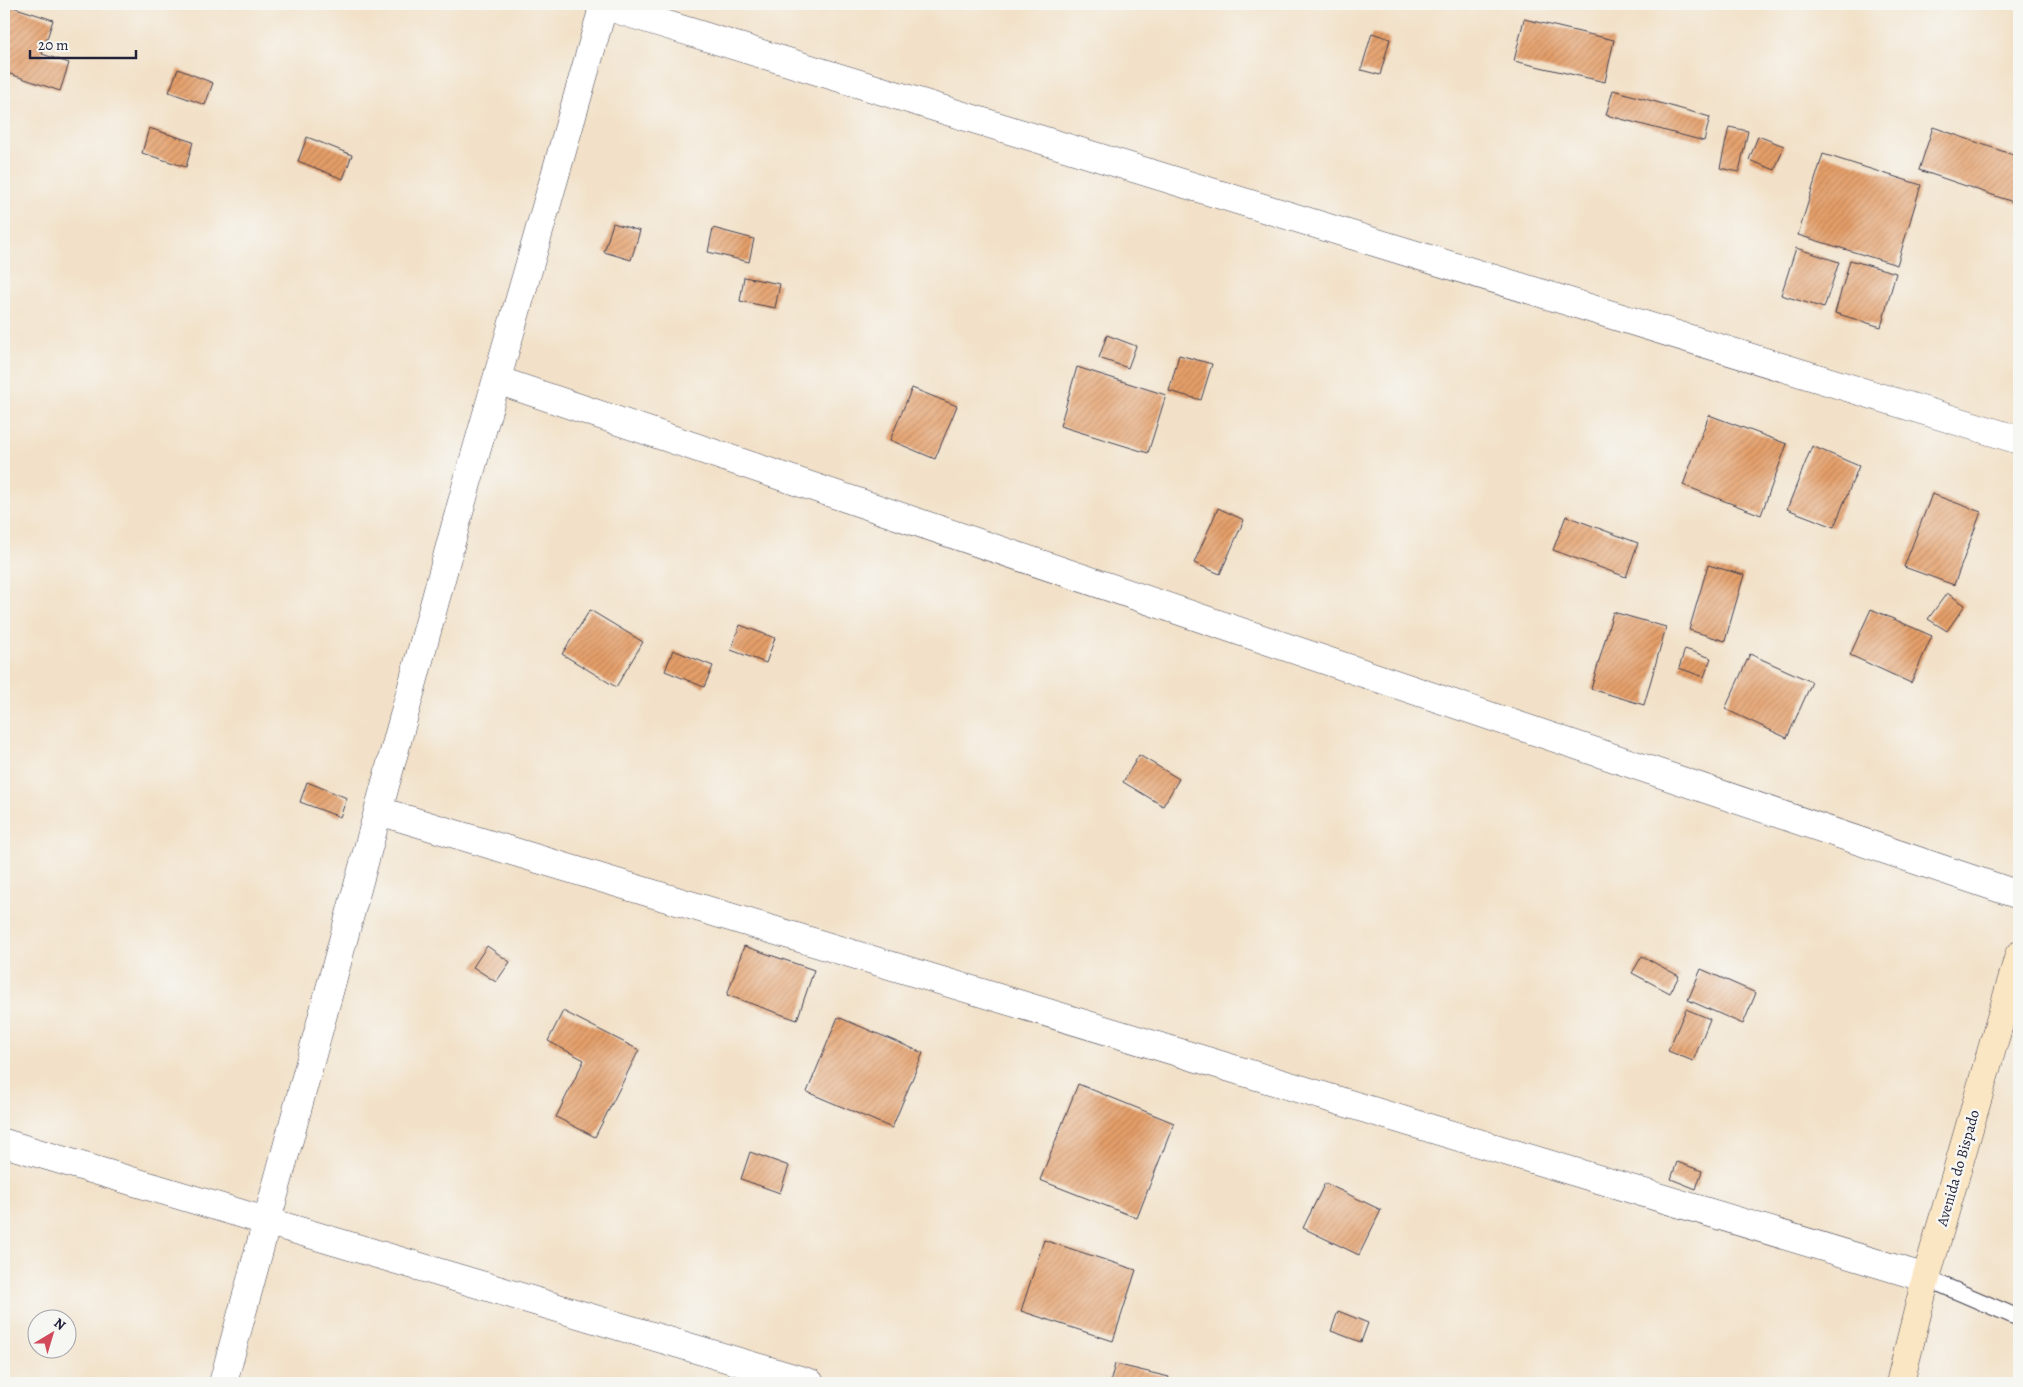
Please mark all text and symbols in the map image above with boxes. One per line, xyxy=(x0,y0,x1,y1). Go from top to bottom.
scale bar xyxy=(30,28,136,60)
text: 20 m xyxy=(38,35,69,55)
street label: Avenida do Bispado xyxy=(1932,1108,1984,1229)
north arrow xyxy=(28,1310,78,1360)
text: N xyxy=(50,1314,70,1335)

